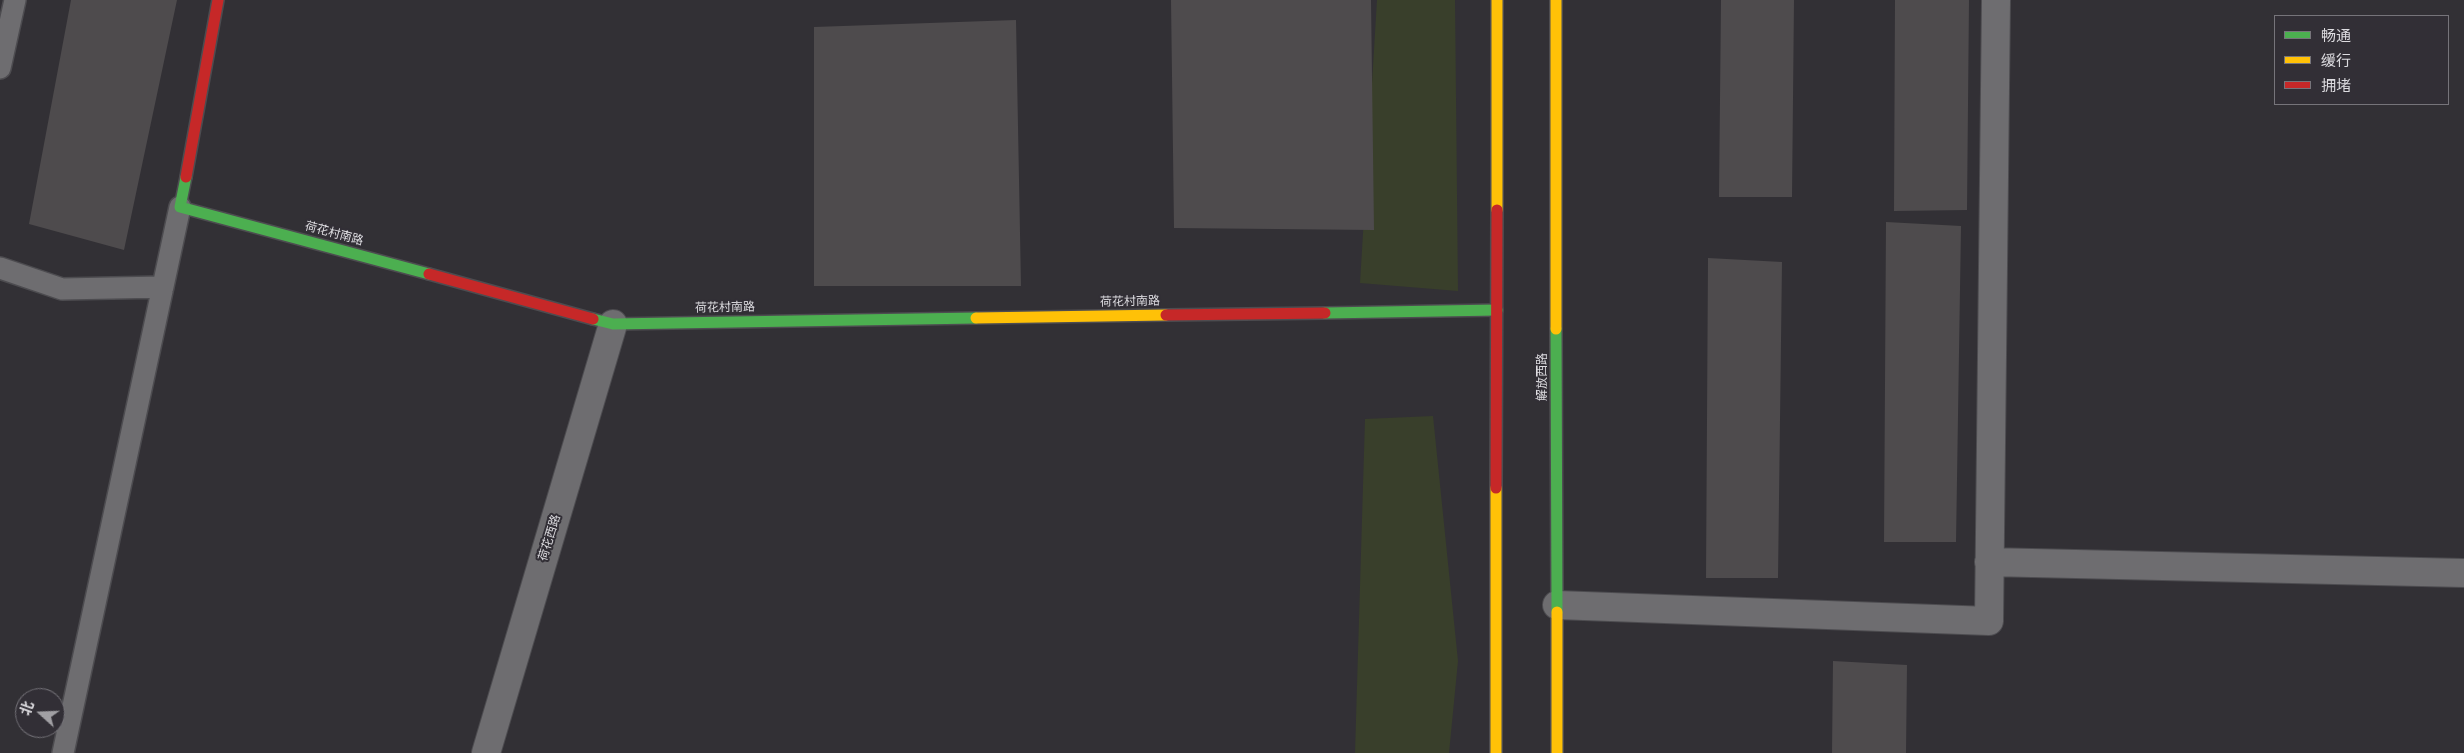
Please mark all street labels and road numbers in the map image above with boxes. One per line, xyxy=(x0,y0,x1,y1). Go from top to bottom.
street label: 荷花村南路 xyxy=(303,219,365,249)
street label: 荷花村南路 xyxy=(1100,294,1160,310)
street label: 荷花村南路 xyxy=(695,300,755,316)
street label: 解放西路 xyxy=(1536,353,1550,401)
street label: 荷花西路 xyxy=(536,513,564,563)

